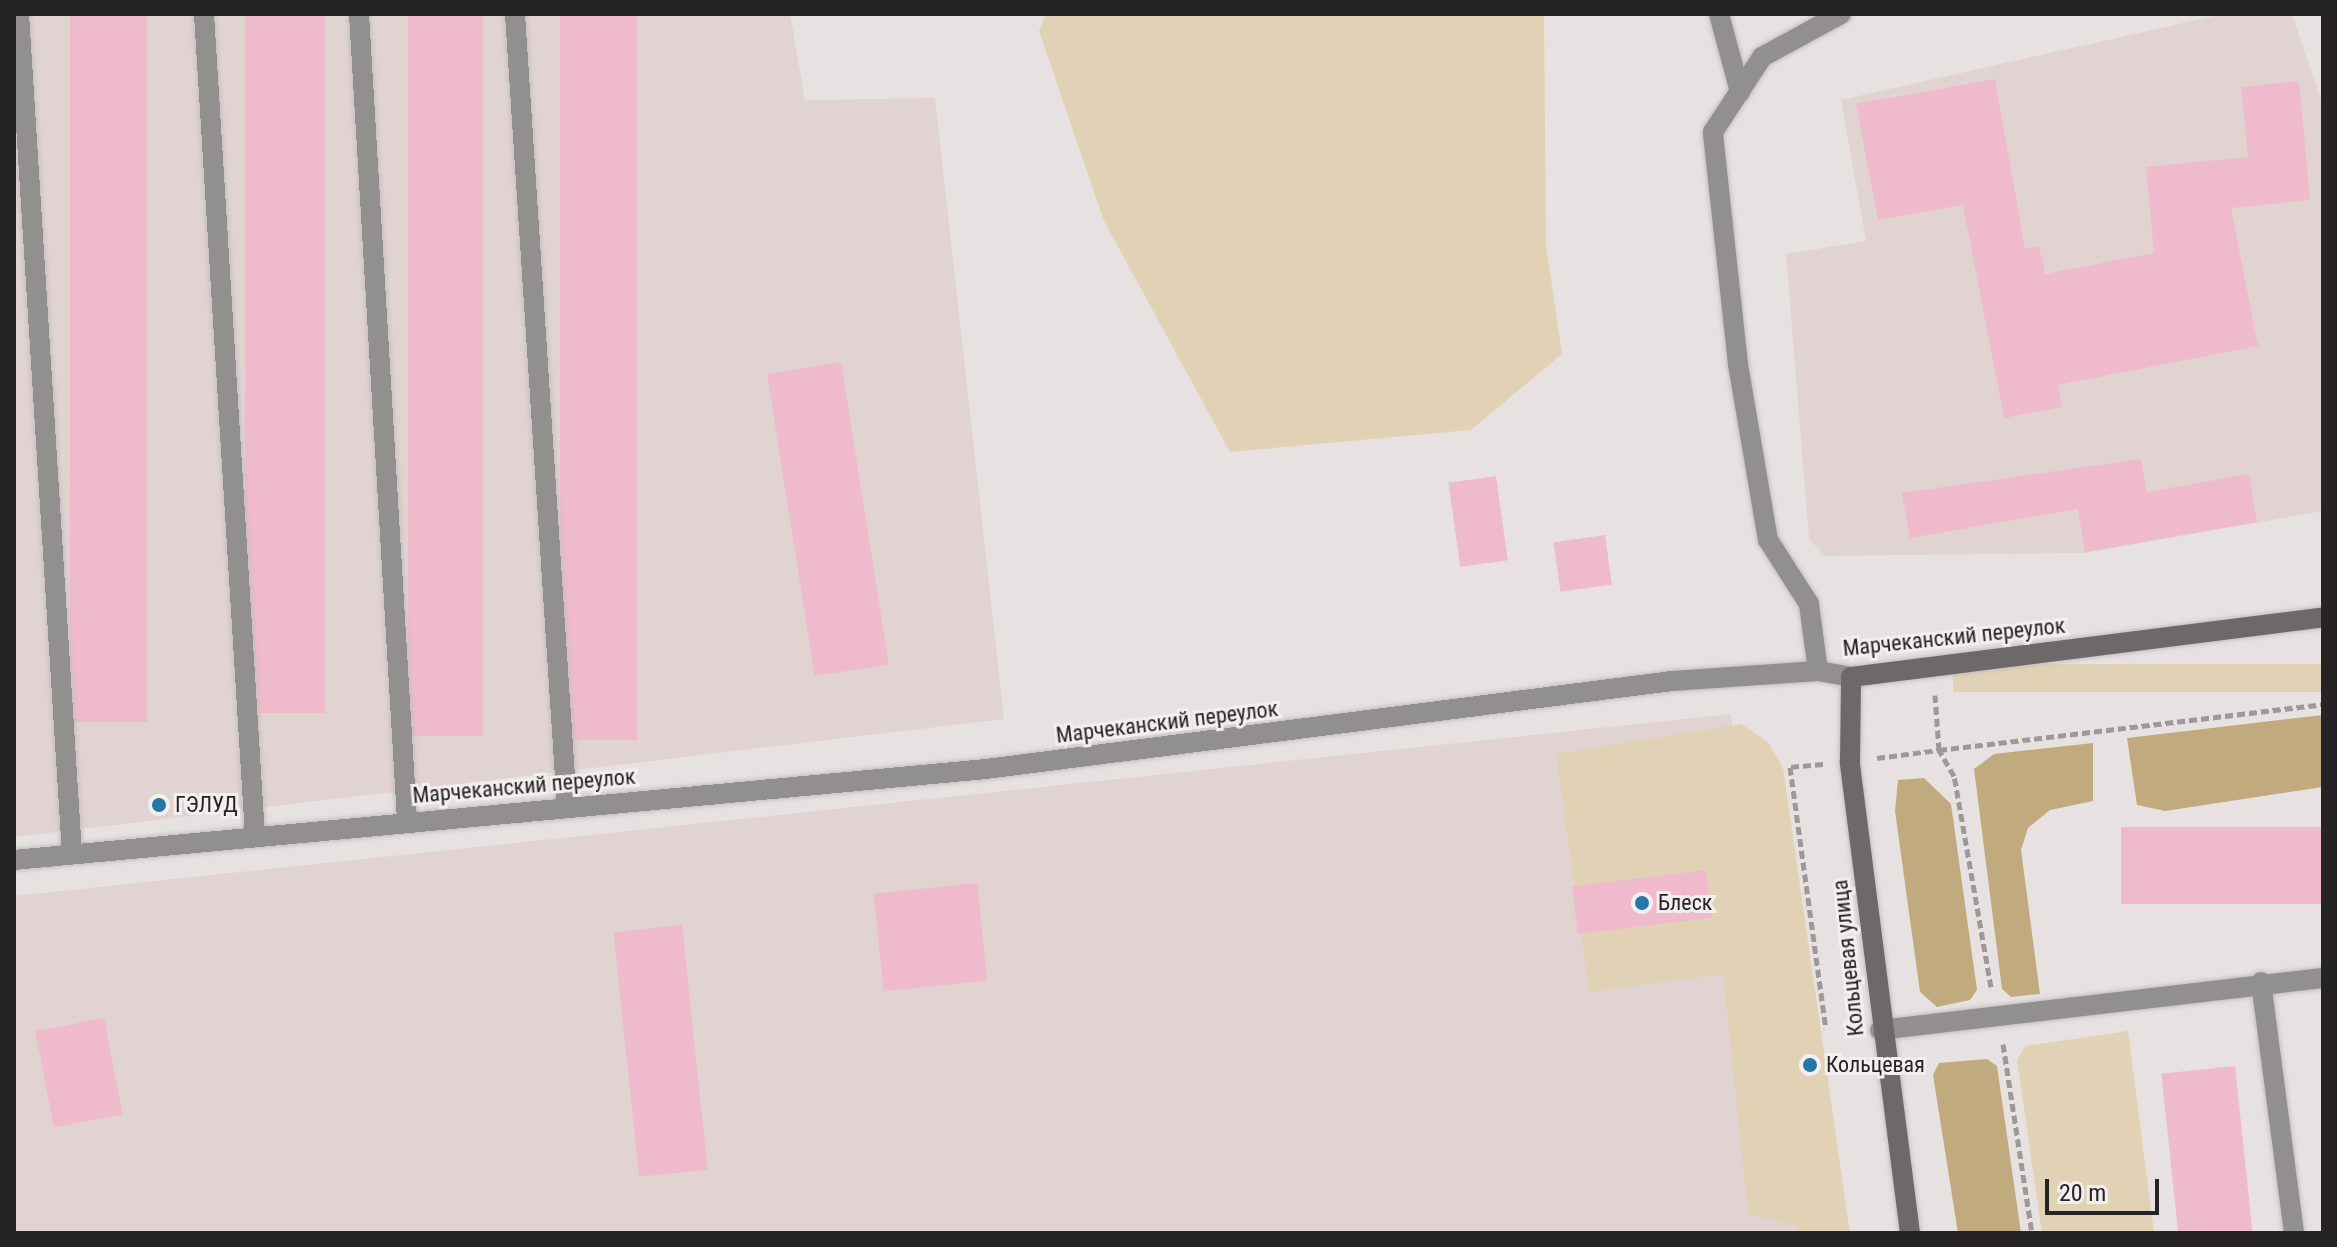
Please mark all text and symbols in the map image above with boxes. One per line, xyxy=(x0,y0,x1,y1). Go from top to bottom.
street label: Марчеканский переулок xyxy=(1841,612,2067,662)
street label: Марчеканский переулок xyxy=(1054,695,1280,749)
street label: Марчеканский переулок xyxy=(412,763,636,809)
place label: ГЭЛУД xyxy=(175,792,238,818)
marker: ГЭЛУД xyxy=(150,796,168,814)
street label: Кольцевая улица xyxy=(1827,879,1869,1037)
place label: Блеск xyxy=(1658,890,1712,916)
marker: Блеск xyxy=(1633,894,1651,912)
place label: Кольцевая xyxy=(1826,1052,1925,1078)
marker: Кольцевая xyxy=(1801,1056,1819,1074)
scale bar xyxy=(2049,1163,2163,1213)
text: 20 m xyxy=(2059,1179,2106,1207)

